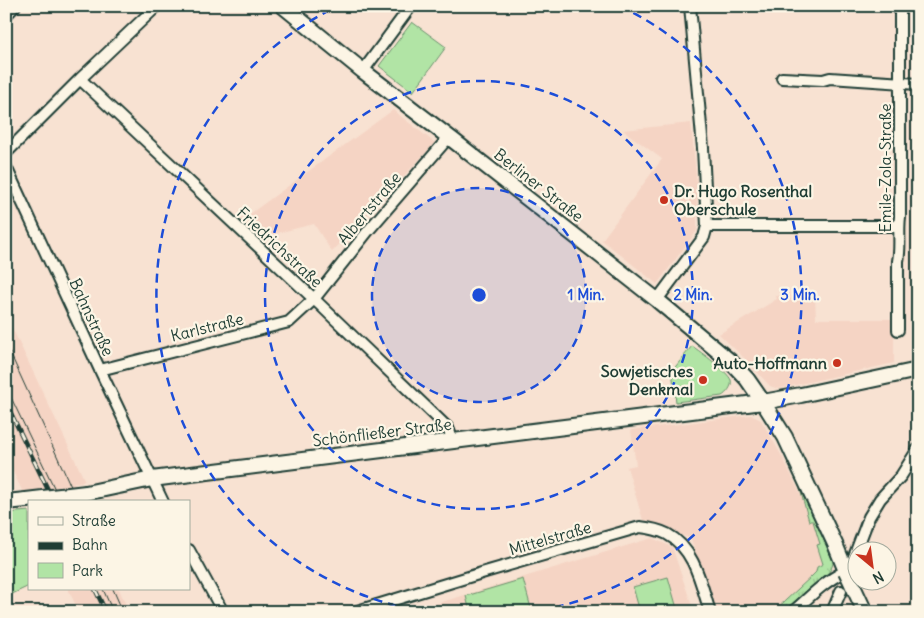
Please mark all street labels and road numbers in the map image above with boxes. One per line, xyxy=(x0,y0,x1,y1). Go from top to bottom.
street label: Emile-Zola-Straße xyxy=(875,103,895,233)
street label: Berliner Straße xyxy=(490,144,588,226)
street label: Albertstraße xyxy=(333,168,405,248)
street label: Friedrichstraße xyxy=(233,202,327,292)
street label: Bahnstraße xyxy=(65,275,119,359)
street label: Karlstraße xyxy=(168,308,246,346)
street label: Schönfließer Straße xyxy=(311,414,453,450)
street label: Mittelstraße xyxy=(506,517,594,559)

